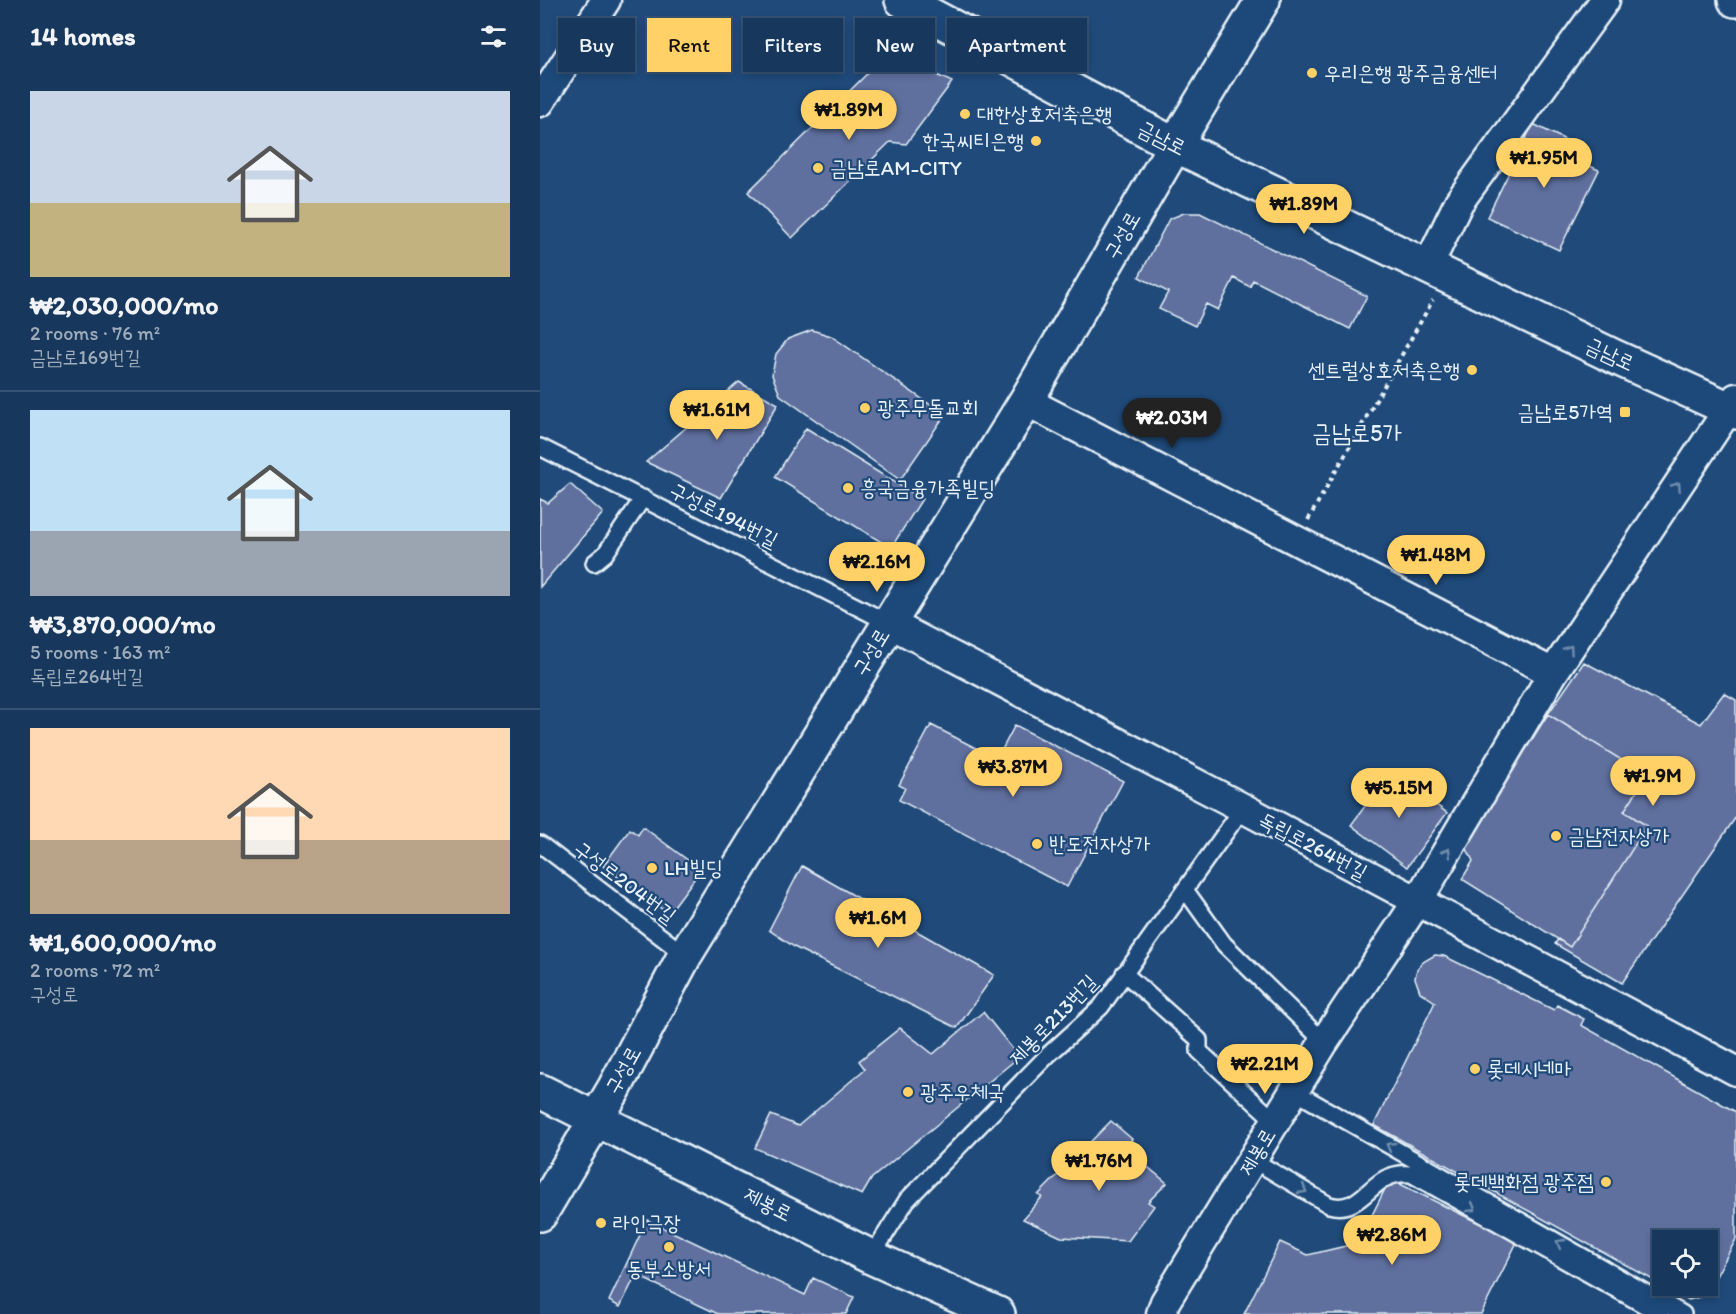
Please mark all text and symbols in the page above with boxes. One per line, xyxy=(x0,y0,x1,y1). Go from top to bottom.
chip: Buy xyxy=(558,18,635,72)
chip: Rent xyxy=(647,18,731,72)
chip: Filters xyxy=(743,18,843,72)
chip: New xyxy=(855,18,935,72)
chip: Apartment xyxy=(947,18,1087,72)
text: 14 homes xyxy=(30,20,136,52)
icon: filters xyxy=(477,20,510,53)
place label: 우리은행 광주금융센터 xyxy=(1324,60,1498,85)
marker: 우리은행 광주금융센터 xyxy=(1305,66,1319,80)
pin: ₩1.89M xyxy=(800,90,898,141)
text: ₩1.89M xyxy=(815,97,883,121)
place label: 대한상호저축은행 xyxy=(977,101,1112,126)
marker: 대한상호저축은행 xyxy=(958,107,972,121)
street label: 금남로 xyxy=(1134,115,1190,160)
place label: 한국씨티은행 xyxy=(923,128,1024,153)
icon: home xyxy=(216,130,324,238)
marker: 한국씨티은행 xyxy=(1029,134,1043,148)
pin: ₩1.95M xyxy=(1495,138,1593,189)
text: ₩1.95M xyxy=(1510,145,1578,169)
place label: 금남로AM-CITY xyxy=(830,155,962,180)
marker: 금남로AM-CITY xyxy=(811,161,825,175)
pin: ₩1.89M xyxy=(1255,184,1353,235)
text: ₩1.89M xyxy=(1270,191,1338,215)
street label: 구성로 xyxy=(1098,207,1145,263)
text: ₩2,030,000/mo xyxy=(30,289,218,321)
text: 2 rooms · 76 m² xyxy=(30,321,160,345)
street label: 금남로 xyxy=(1582,332,1638,376)
text: 금남로169번길 xyxy=(30,345,141,369)
place label: 센트럴상호저축은행 xyxy=(1308,357,1460,382)
marker: 센트럴상호저축은행 xyxy=(1465,363,1479,377)
pin: ₩1.61M xyxy=(668,390,766,441)
place label: 광주무돌교회 xyxy=(877,395,978,420)
text: ₩1.61M xyxy=(684,397,750,421)
pin: ₩2.03M xyxy=(1123,398,1221,449)
place label: 금남로5가역 xyxy=(1517,399,1613,424)
marker: 광주무돌교회 xyxy=(858,401,872,415)
text: ₩2.03M xyxy=(1136,405,1208,429)
marker: 금남로5가역 xyxy=(1618,405,1632,419)
district label: 금남로5가 xyxy=(1312,418,1402,447)
icon: home xyxy=(216,449,324,557)
place label: 흥국금융가족빌딩 xyxy=(860,475,995,500)
street label: 구성로194번길 xyxy=(666,477,782,552)
marker: 흥국금융가족빌딩 xyxy=(841,481,855,495)
one-way arrow xyxy=(1670,482,1681,493)
pin: ₩1.48M xyxy=(1387,535,1485,586)
pin: ₩2.16M xyxy=(828,542,926,593)
text: ₩1.48M xyxy=(1401,542,1471,566)
text: ₩2.16M xyxy=(843,549,911,573)
text: ₩3,870,000/mo xyxy=(30,608,216,640)
street label: 구성로 xyxy=(847,624,894,680)
text: 5 rooms · 163 m² xyxy=(30,640,171,664)
one-way arrow xyxy=(1562,644,1573,655)
text: 독립로264번길 xyxy=(30,664,144,688)
pin: ₩3.87M xyxy=(964,747,1062,798)
text: ₩3.87M xyxy=(978,754,1048,778)
pin: ₩1.9M xyxy=(1611,756,1695,807)
text: ₩1.9M xyxy=(1624,763,1682,787)
icon: home xyxy=(216,767,324,875)
pin: ₩5.15M xyxy=(1350,768,1448,819)
text: ₩5.15M xyxy=(1365,775,1433,799)
street label: 독립로264번길 xyxy=(1255,807,1372,885)
place label: 금남전자상가 xyxy=(1568,823,1669,848)
marker: 금남전자상가 xyxy=(1549,829,1563,843)
place label: 반도전자상가 xyxy=(1049,831,1150,856)
street label: 구성로204번길 xyxy=(569,835,681,928)
marker: 반도전자상가 xyxy=(1030,837,1044,851)
one-way arrow xyxy=(1440,848,1451,858)
place label: LH빌딩 xyxy=(664,855,723,880)
marker: LH빌딩 xyxy=(645,861,659,875)
pin: ₩1.6M xyxy=(836,898,920,949)
text: ₩1.6M xyxy=(849,905,907,929)
text: ₩1,600,000/mo xyxy=(30,926,216,958)
text: 2 rooms · 72 m² xyxy=(30,958,160,982)
street label: 제봉로213번길 xyxy=(1003,969,1102,1070)
text: 구성로 xyxy=(30,982,78,1006)
street label: 구성로 xyxy=(599,1042,646,1098)
pin: ₩2.21M xyxy=(1216,1044,1314,1095)
text: ₩2.21M xyxy=(1231,1051,1299,1075)
place label: 롯데시네마 xyxy=(1487,1056,1572,1081)
marker: 롯데시네마 xyxy=(1468,1062,1482,1076)
place label: 광주우체국 xyxy=(920,1079,1005,1104)
marker: 광주우체국 xyxy=(901,1085,915,1099)
street label: 제봉로 xyxy=(1233,1124,1280,1180)
pin: ₩1.76M xyxy=(1050,1141,1148,1192)
one-way arrow xyxy=(1386,1142,1396,1153)
text: ₩1.76M xyxy=(1065,1148,1133,1172)
place label: 롯데백화점 광주점 xyxy=(1454,1169,1594,1194)
marker: 롯데백화점 광주점 xyxy=(1599,1175,1613,1189)
street label: 제봉로 xyxy=(740,1181,796,1226)
one-way arrow xyxy=(1297,1183,1307,1194)
one-way arrow xyxy=(1466,1201,1477,1212)
place label: 라인극장 xyxy=(613,1210,681,1235)
pin: ₩2.86M xyxy=(1343,1215,1441,1266)
marker: 라인극장 xyxy=(594,1216,608,1230)
text: ₩2.86M xyxy=(1357,1222,1427,1246)
map controls xyxy=(1652,1230,1718,1296)
button: locate xyxy=(1652,1230,1718,1296)
one-way arrow xyxy=(1555,1239,1566,1250)
marker: 동부소방서 xyxy=(662,1240,676,1254)
place label: 동부소방서 xyxy=(627,1256,711,1281)

